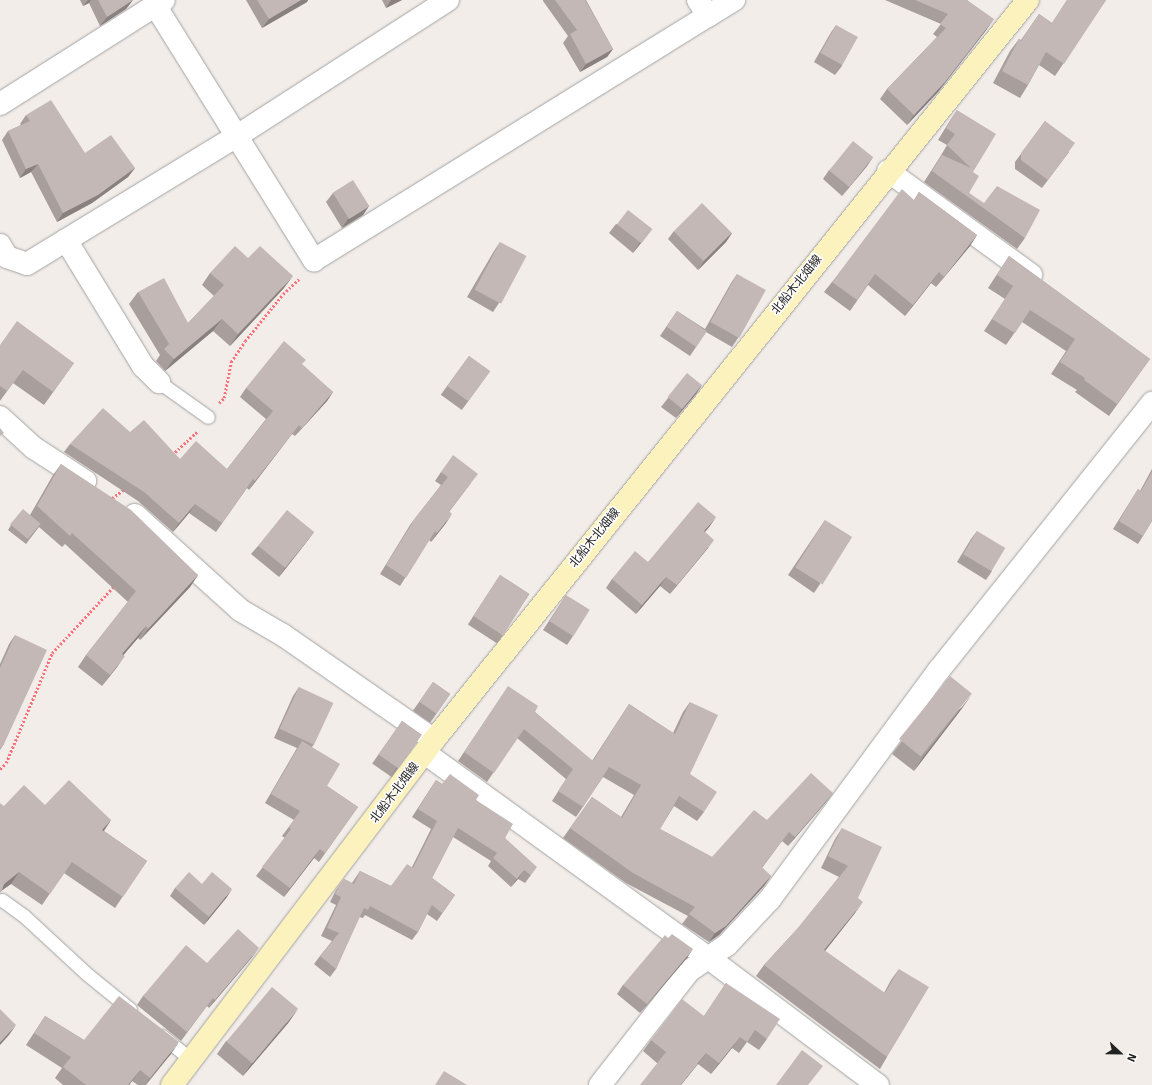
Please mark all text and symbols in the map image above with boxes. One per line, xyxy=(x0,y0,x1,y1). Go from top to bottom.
street label: 北船木北畑線 xyxy=(769,252,825,318)
street label: 北船木北畑線 xyxy=(567,505,623,571)
street label: 北船木北畑線 xyxy=(368,760,422,826)
north arrow xyxy=(1100,1033,1140,1073)
text: N xyxy=(1124,1052,1139,1064)

